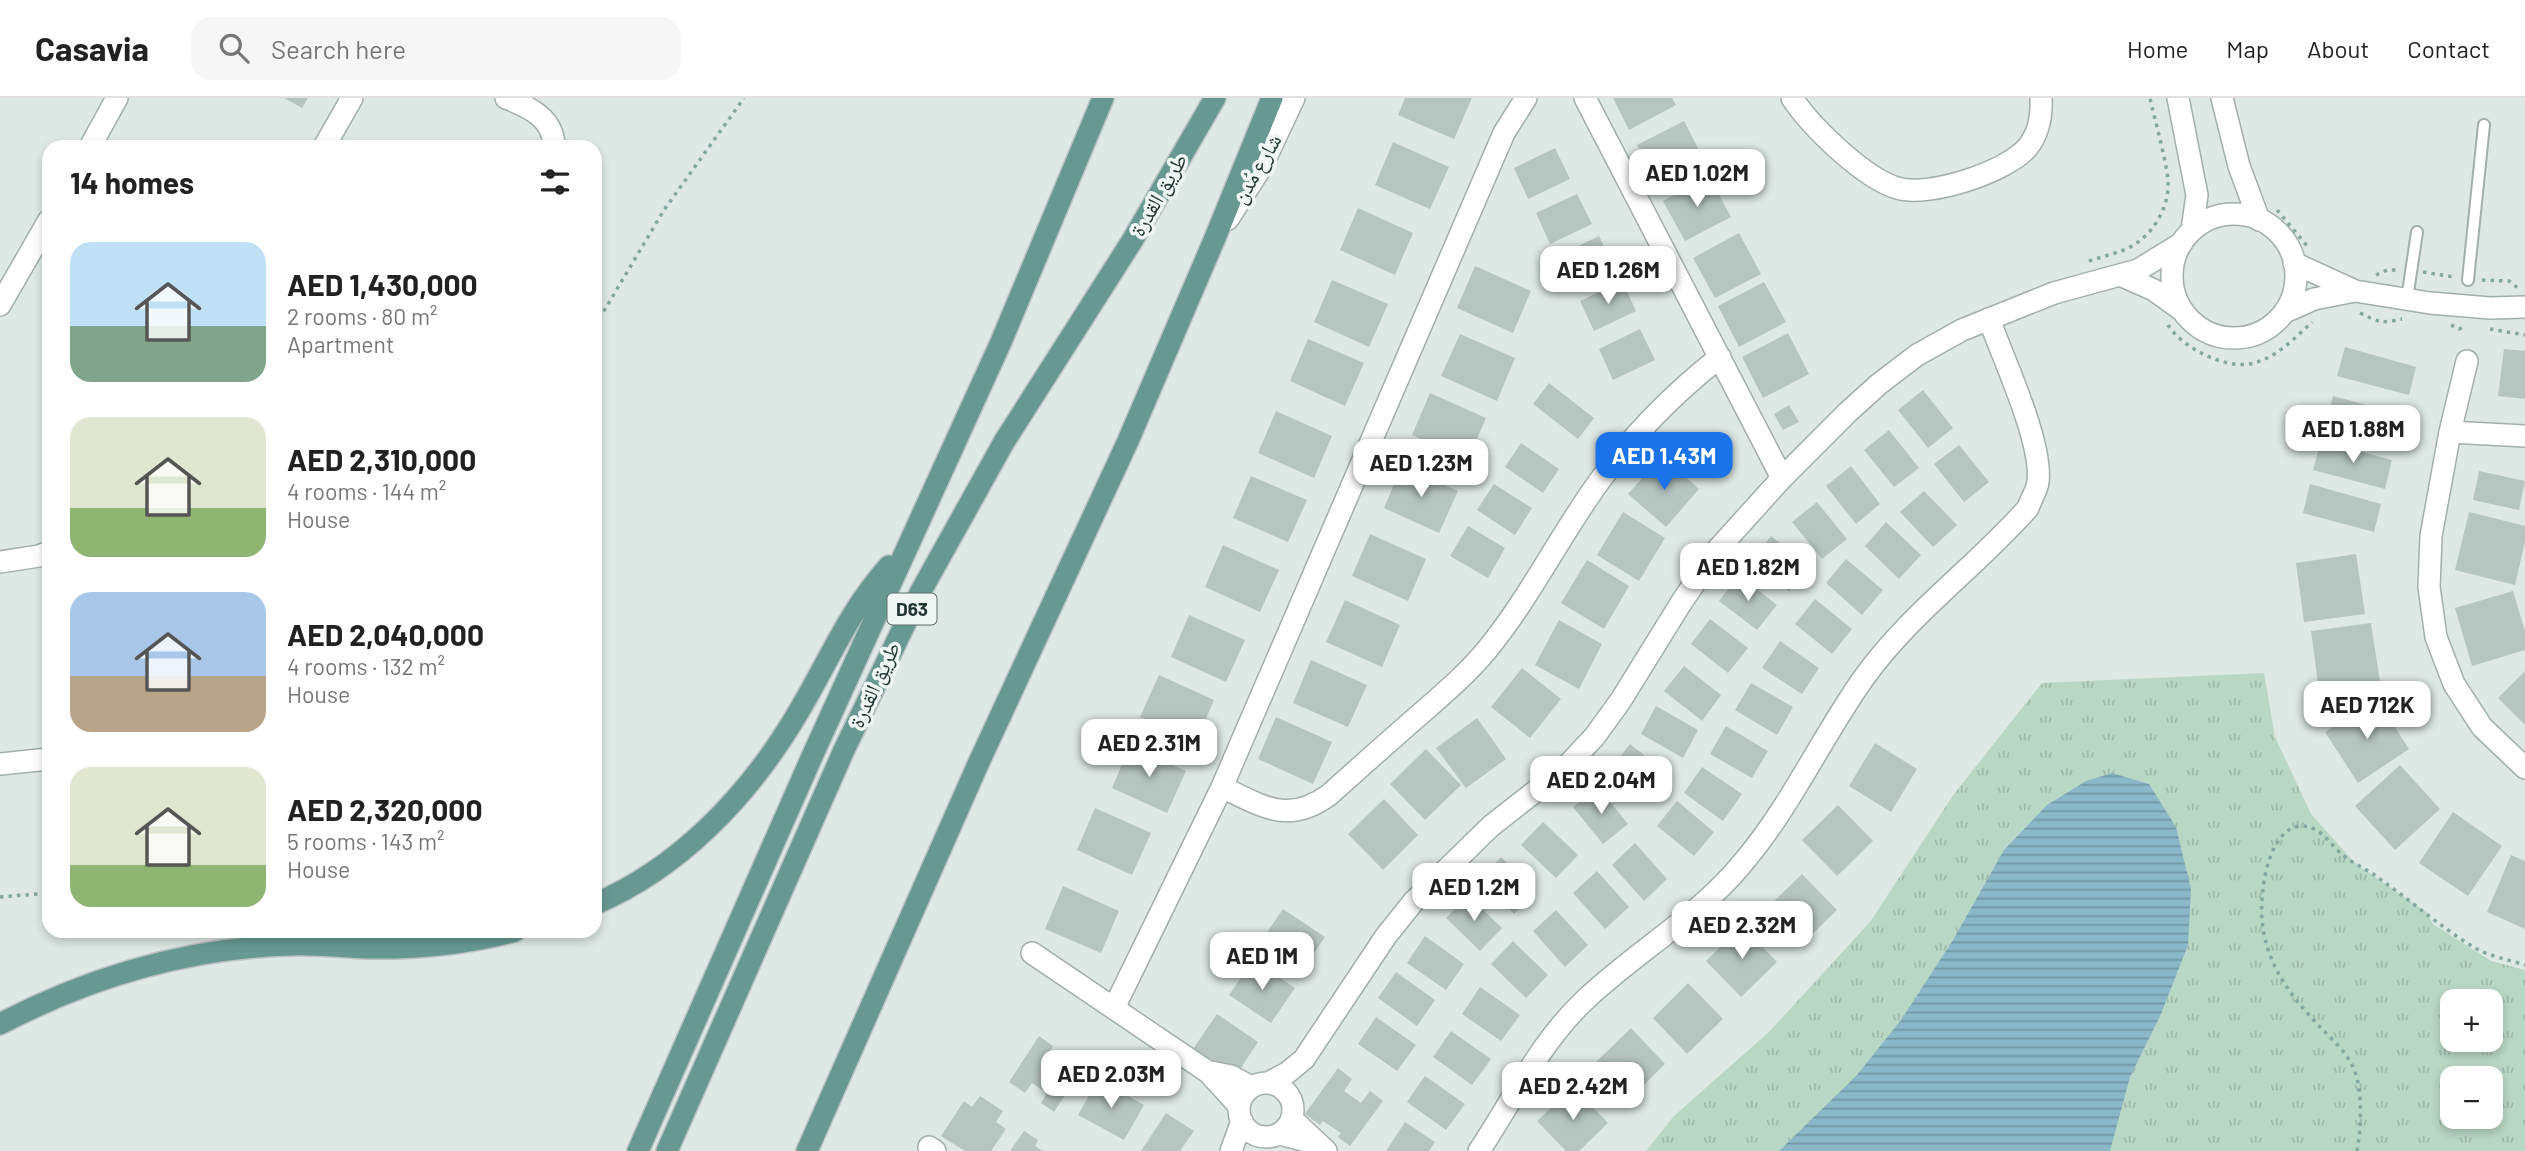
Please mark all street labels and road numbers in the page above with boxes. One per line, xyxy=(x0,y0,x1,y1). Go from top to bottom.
street label: شارع مُدن xyxy=(1226,129,1287,208)
street label: طريق القدرة xyxy=(1124,148,1193,241)
road number: D63 xyxy=(888,594,936,624)
street label: طريق القدرة xyxy=(843,638,906,732)

